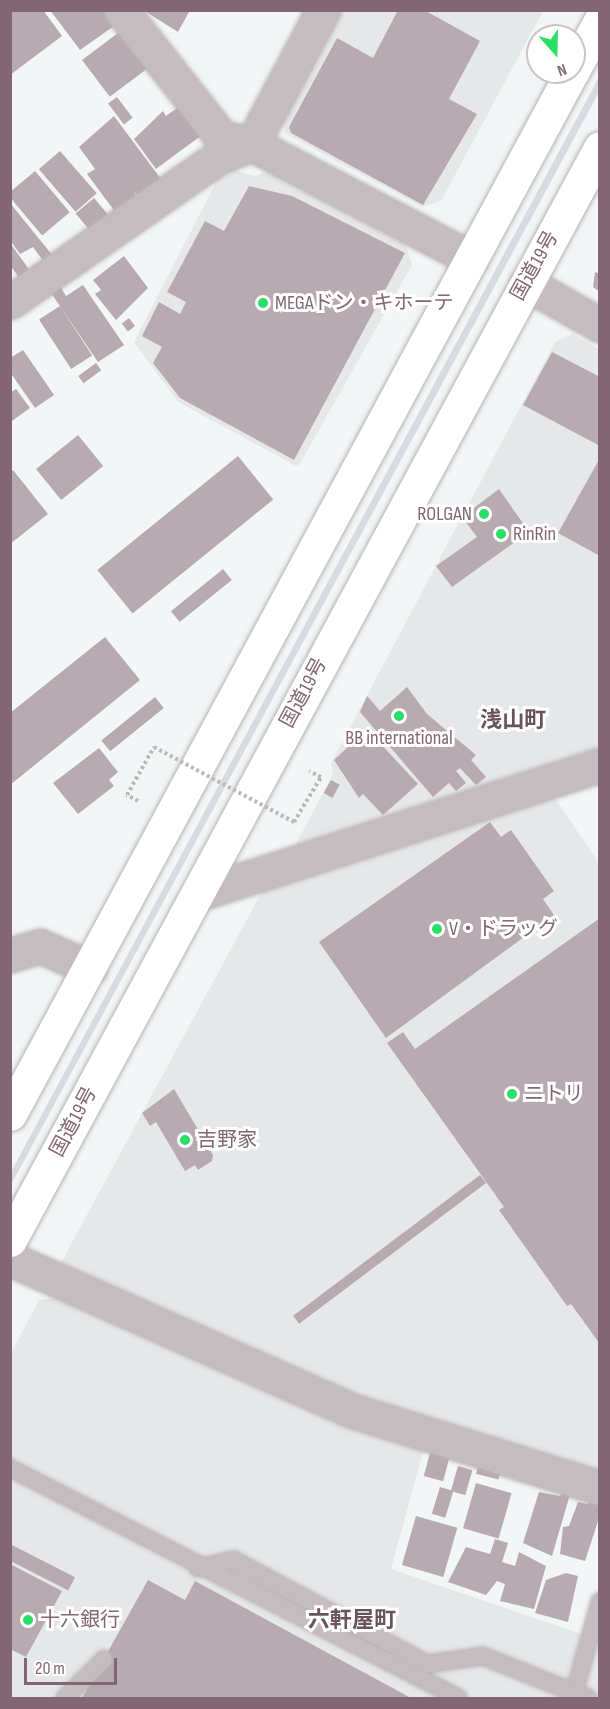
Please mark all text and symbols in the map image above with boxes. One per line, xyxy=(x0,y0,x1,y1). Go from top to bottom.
north arrow xyxy=(526,24,586,84)
text: N xyxy=(554,59,569,80)
street label: 国道19号 xyxy=(506,227,564,305)
place label: MEGAドン・キホーテ xyxy=(275,291,453,315)
marker: MEGAドン・キホーテ xyxy=(256,296,270,310)
place label: ROLGAN xyxy=(417,502,472,526)
marker: ROLGAN xyxy=(477,507,491,521)
place label: RinRin xyxy=(513,522,556,546)
marker: RinRin xyxy=(494,527,508,541)
street label: 国道19号 xyxy=(276,654,332,732)
district label: 浅山町 xyxy=(480,708,546,734)
marker: BB international xyxy=(392,709,406,723)
place label: BB international xyxy=(345,726,453,750)
place label: V・ドラッグ xyxy=(449,917,558,941)
marker: V・ドラッグ xyxy=(430,922,444,936)
place label: ニトリ xyxy=(524,1082,584,1106)
street label: 国道19号 xyxy=(46,1083,102,1161)
marker: ニトリ xyxy=(505,1087,519,1101)
place label: 吉野家 xyxy=(197,1128,257,1152)
marker: 吉野家 xyxy=(178,1133,192,1147)
place label: 十六銀行 xyxy=(40,1608,120,1632)
district label: 六軒屋町 xyxy=(308,1608,396,1634)
marker: 十六銀行 xyxy=(21,1613,35,1627)
scale bar xyxy=(27,1646,120,1684)
text: 20 m xyxy=(35,1658,65,1679)

